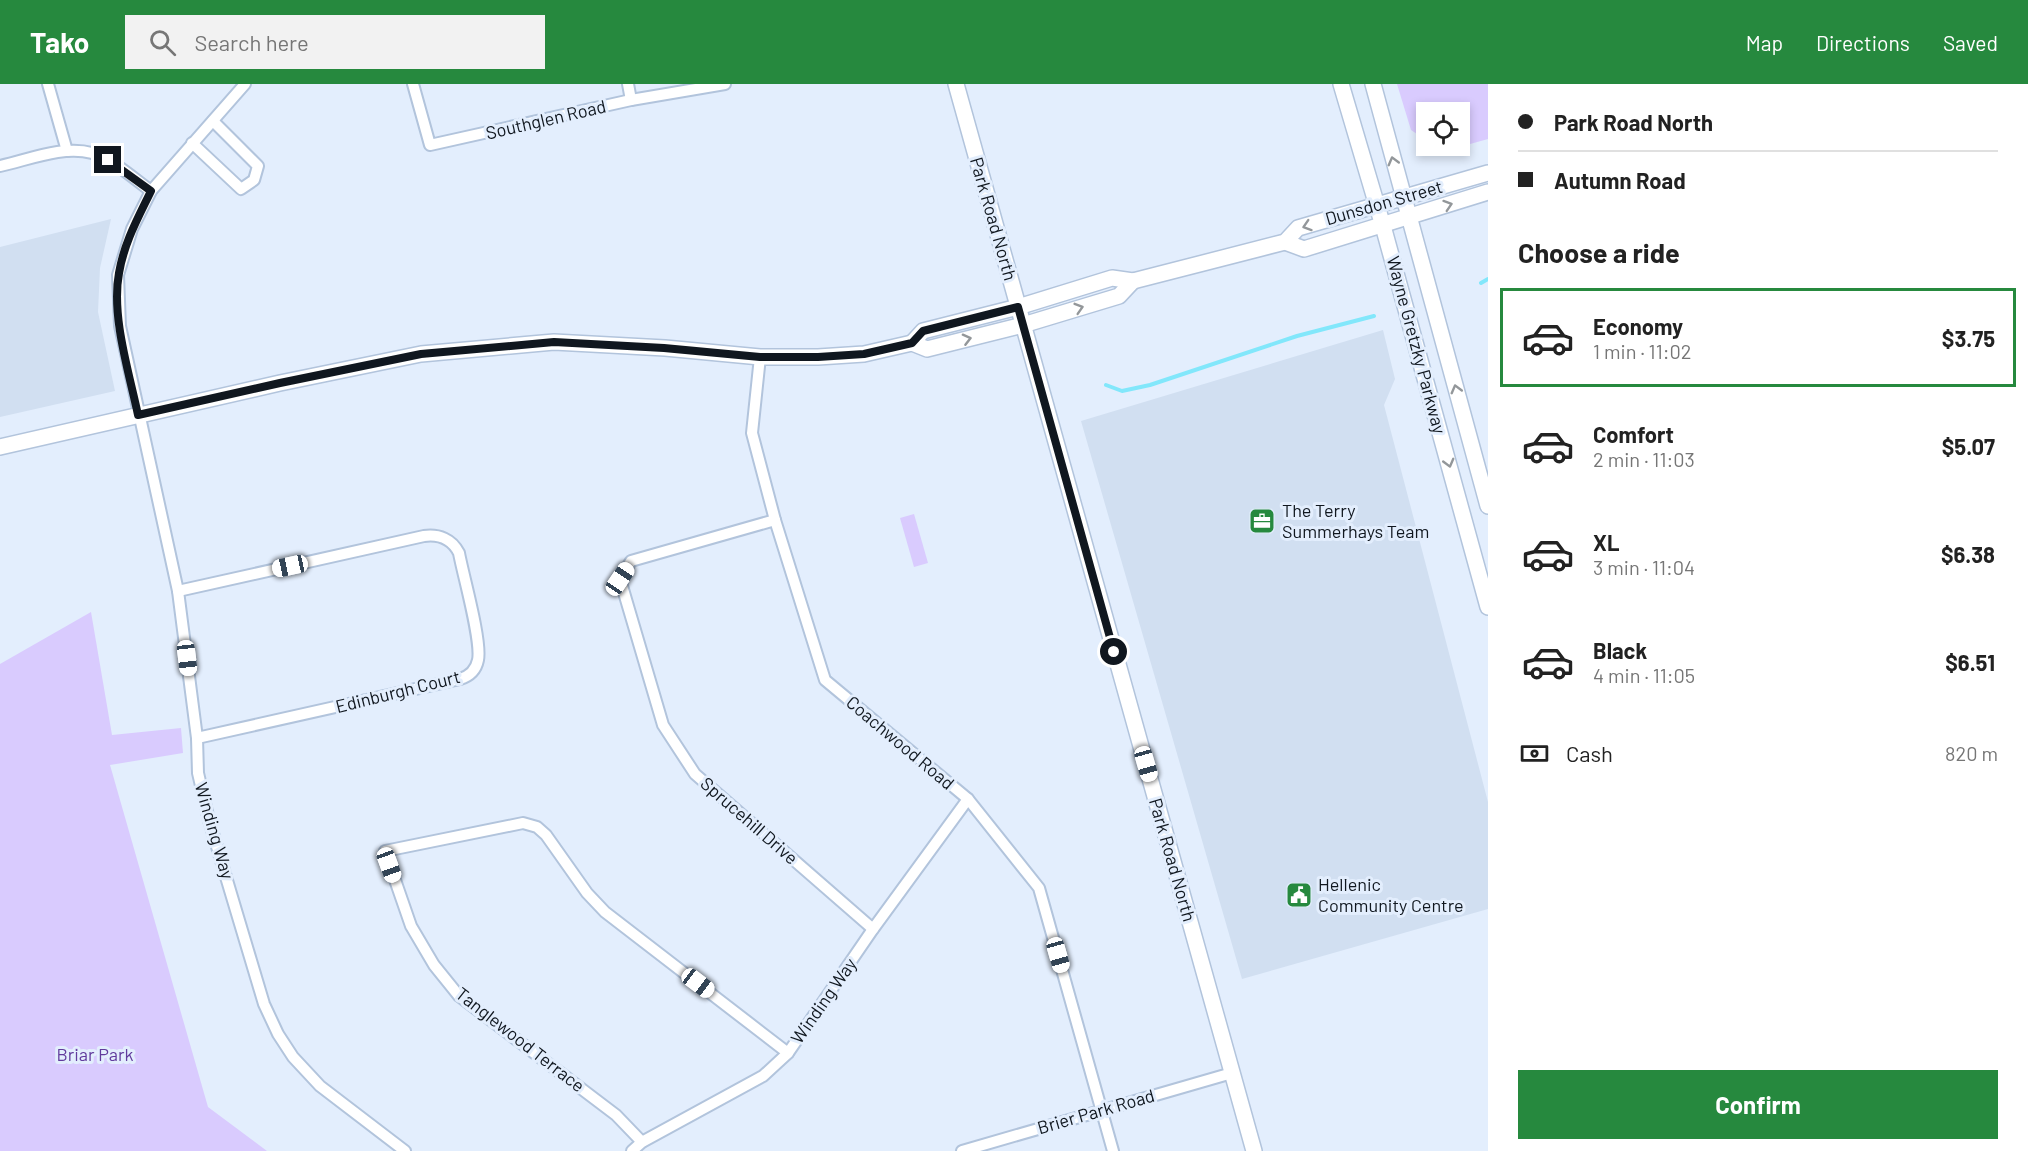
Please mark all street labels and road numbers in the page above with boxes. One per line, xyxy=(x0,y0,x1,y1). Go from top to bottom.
street label: Southglen Road xyxy=(484,95,608,144)
street label: Park Road North xyxy=(966,154,1022,283)
street label: Dunsdon Street xyxy=(1323,175,1445,229)
street label: Wayne Gretzky Parkway xyxy=(1383,253,1451,436)
street label: Edinburgh Court xyxy=(333,665,462,717)
street label: Coachwood Road xyxy=(842,691,959,794)
street label: Sprucehill Drive xyxy=(696,772,803,869)
street label: Winding Way xyxy=(191,780,239,882)
street label: Park Road North xyxy=(1145,795,1201,924)
street label: Winding Way xyxy=(786,953,861,1048)
street label: Tanglewood Terrace xyxy=(452,982,589,1096)
street label: Brier Park Road xyxy=(1035,1084,1157,1138)

